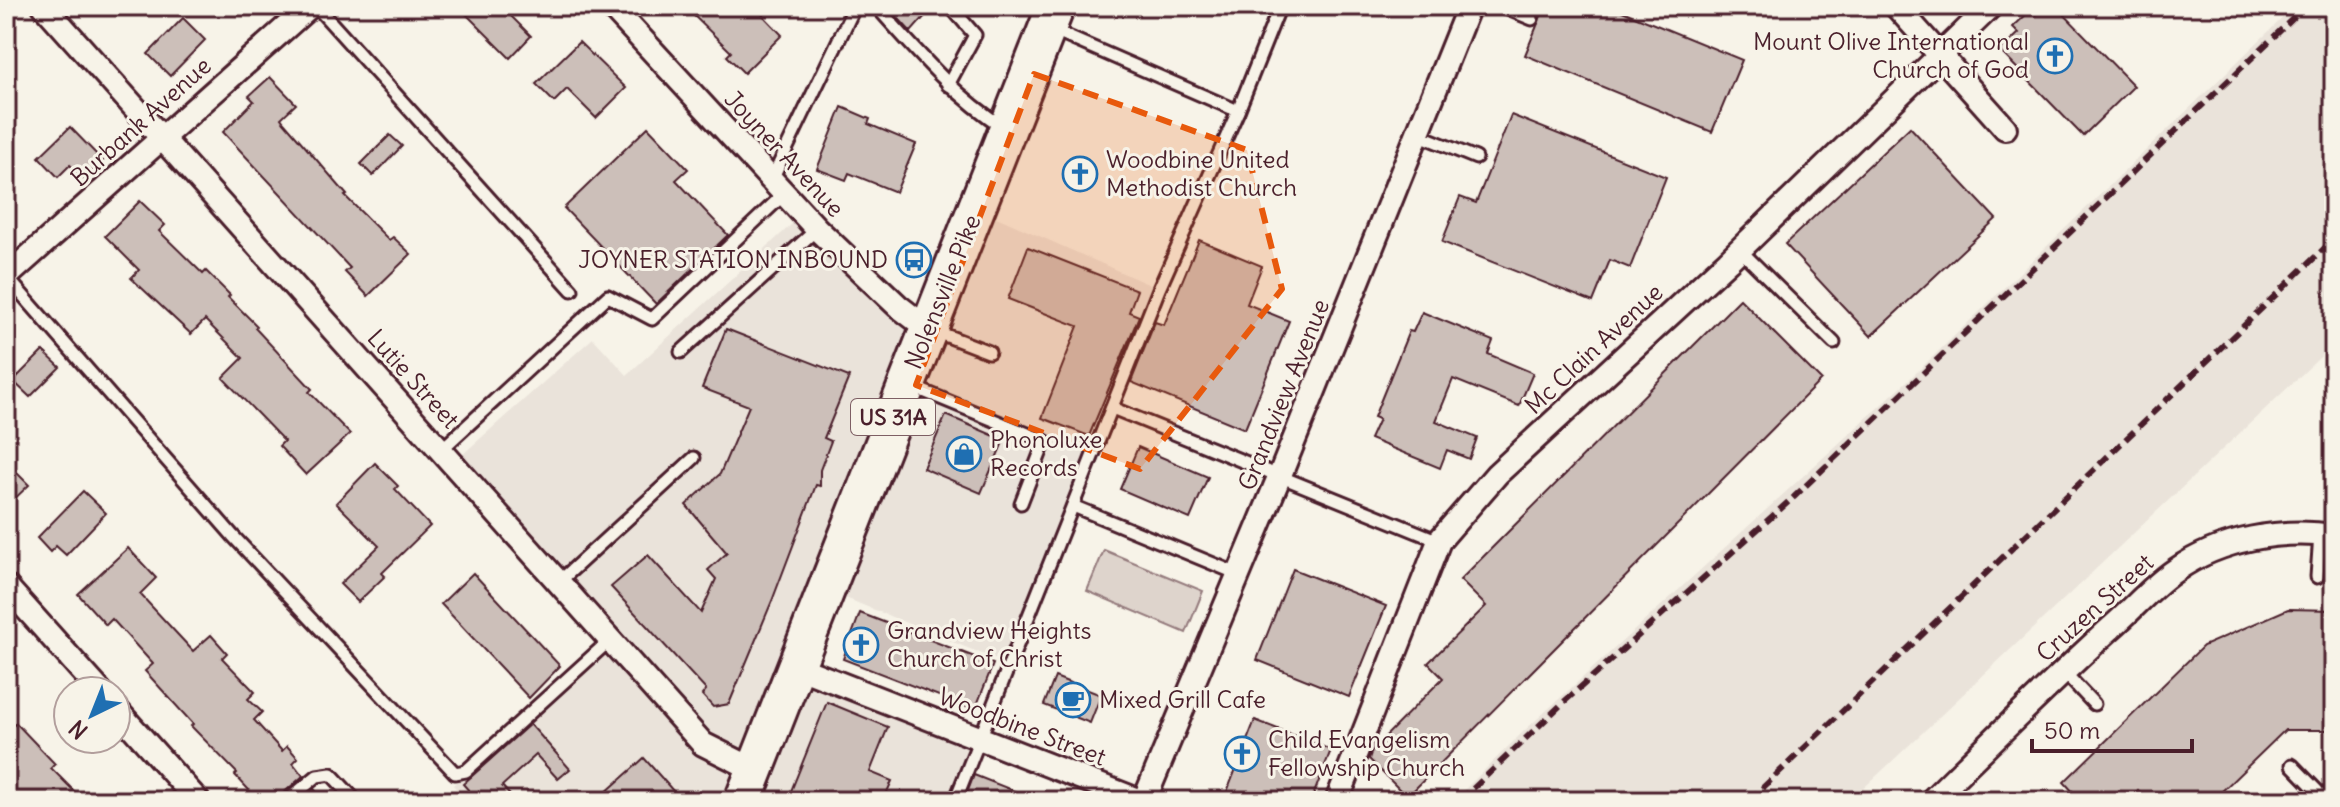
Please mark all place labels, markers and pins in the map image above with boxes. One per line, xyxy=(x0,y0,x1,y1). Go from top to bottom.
place label: Mount Olive International Church of God xyxy=(1753,26,2029,84)
church icon: Mount Olive International Church of God xyxy=(2036,37,2074,75)
place label: Woodbine United Methodist Church xyxy=(1106,144,1297,202)
church icon: Woodbine United Methodist Church xyxy=(1061,155,1099,193)
bus stop icon: JOYNER STATION INBOUND xyxy=(895,241,933,279)
place label: JOYNER STATION INBOUND xyxy=(578,244,888,274)
place label: Phonoluxe Records xyxy=(990,424,1103,482)
shop icon: Phonoluxe Records xyxy=(945,435,983,473)
place label: Grandview Heights Church of Christ xyxy=(887,615,1092,673)
church icon: Grandview Heights Church of Christ xyxy=(842,626,880,664)
cafe icon: Mixed Grill Cafe xyxy=(1054,681,1092,719)
place label: Mixed Grill Cafe xyxy=(1099,684,1266,714)
place label: Child Evangelism Fellowship Church xyxy=(1268,724,1465,782)
church icon: Child Evangelism Fellowship Church xyxy=(1223,735,1261,773)

